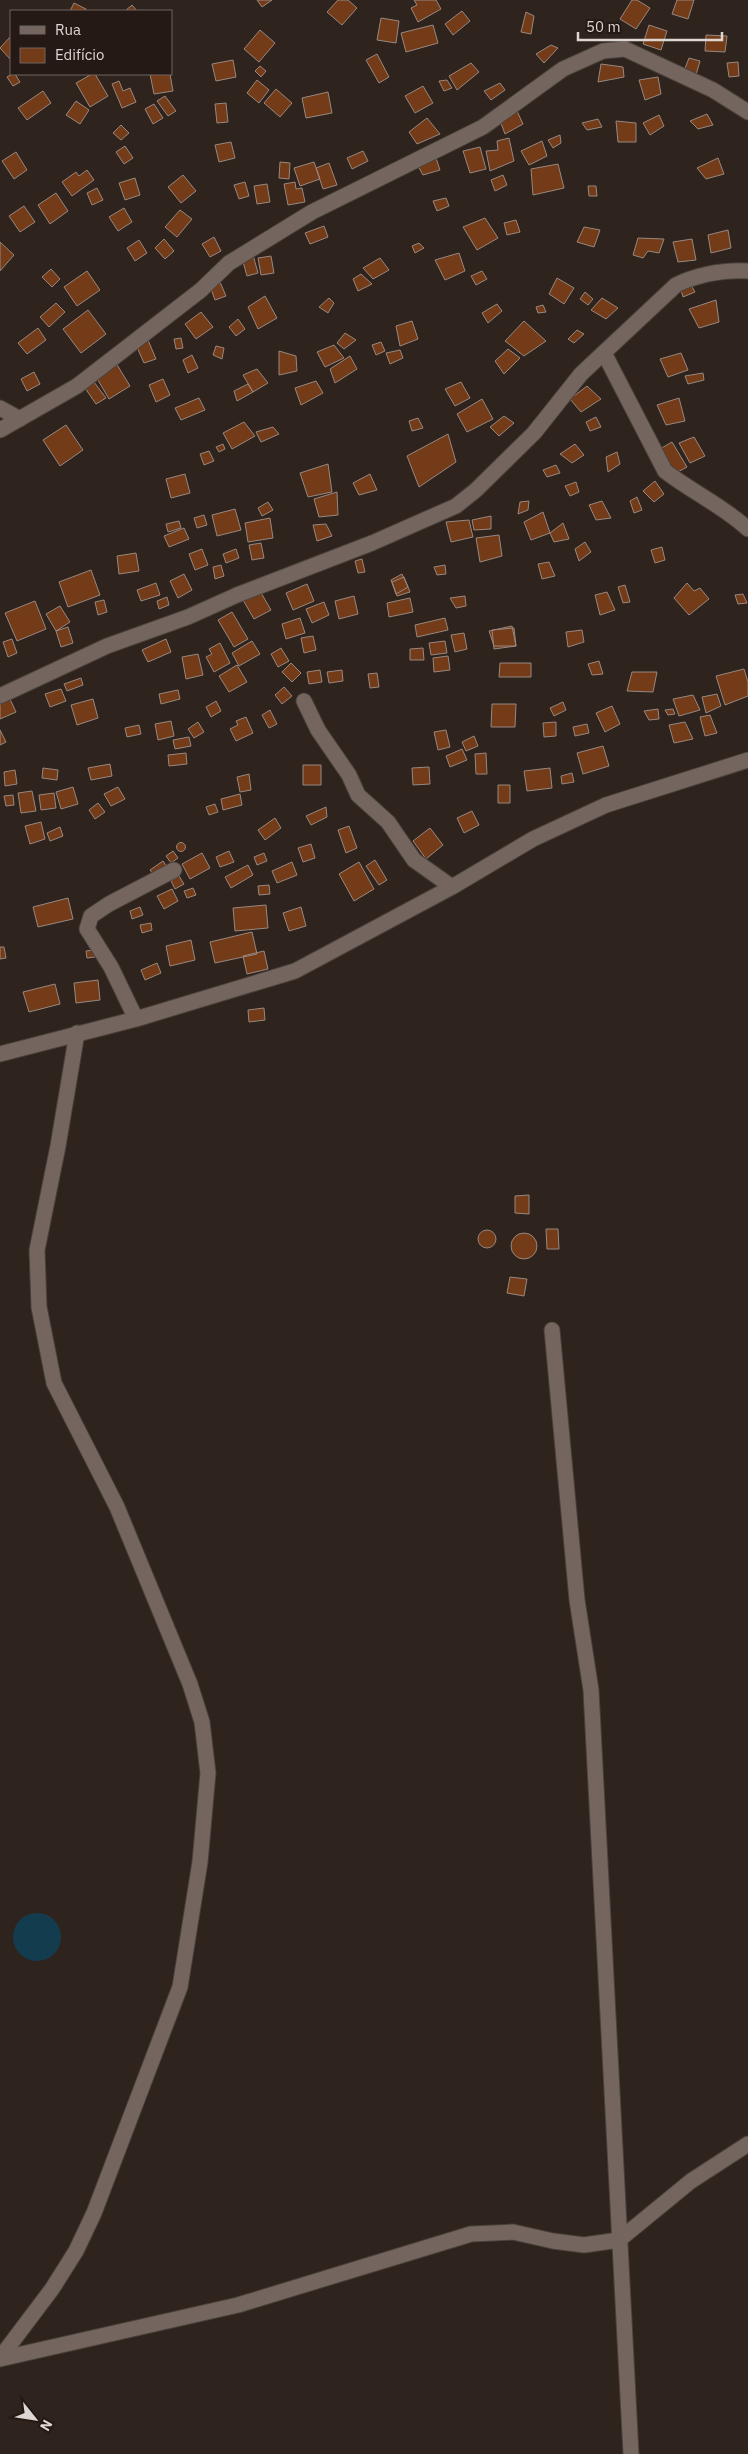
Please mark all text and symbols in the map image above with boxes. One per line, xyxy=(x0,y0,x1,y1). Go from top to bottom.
legend xyxy=(10,10,172,75)
scale bar xyxy=(578,10,722,42)
text: 50 m xyxy=(586,17,621,36)
text: Rua xyxy=(55,20,81,39)
text: Edifício xyxy=(55,45,104,64)
north arrow xyxy=(10,2394,60,2444)
text: N xyxy=(36,2417,57,2434)

